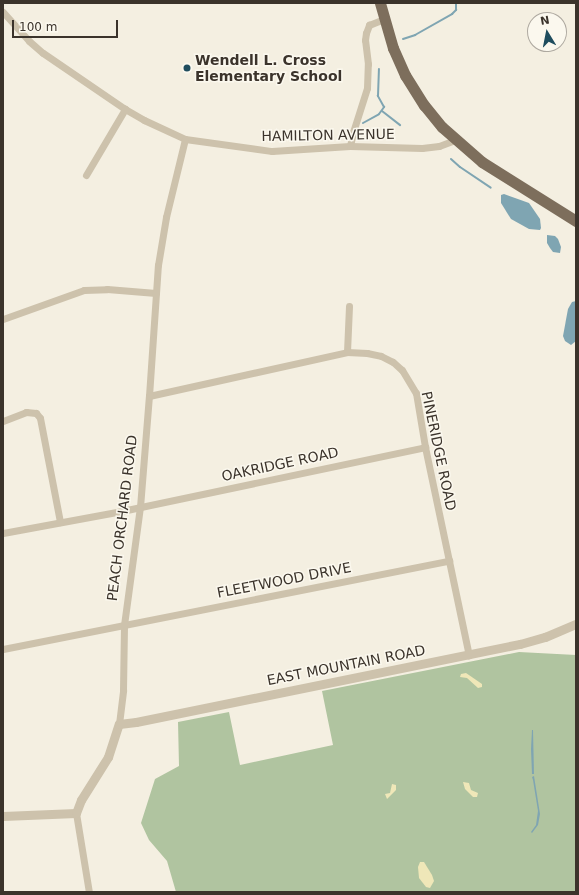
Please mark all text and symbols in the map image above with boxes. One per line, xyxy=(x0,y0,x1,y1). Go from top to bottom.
scale bar xyxy=(14,12,120,38)
north arrow xyxy=(527,12,567,52)
text: N xyxy=(539,13,551,28)
text: 100 m xyxy=(19,20,57,34)
place label: Wendell L. Cross Elementary School xyxy=(195,52,342,84)
marker: Wendell L. Cross Elementary School xyxy=(182,63,192,73)
street label: HAMILTON AVENUE xyxy=(261,125,395,145)
street label: PINERIDGE ROAD xyxy=(418,390,460,512)
street label: PEACH ORCHARD ROAD xyxy=(103,434,141,602)
street label: OAKRIDGE ROAD xyxy=(220,443,340,485)
street label: FLEETWOOD DRIVE xyxy=(216,559,352,601)
street label: EAST MOUNTAIN ROAD xyxy=(265,641,427,689)

